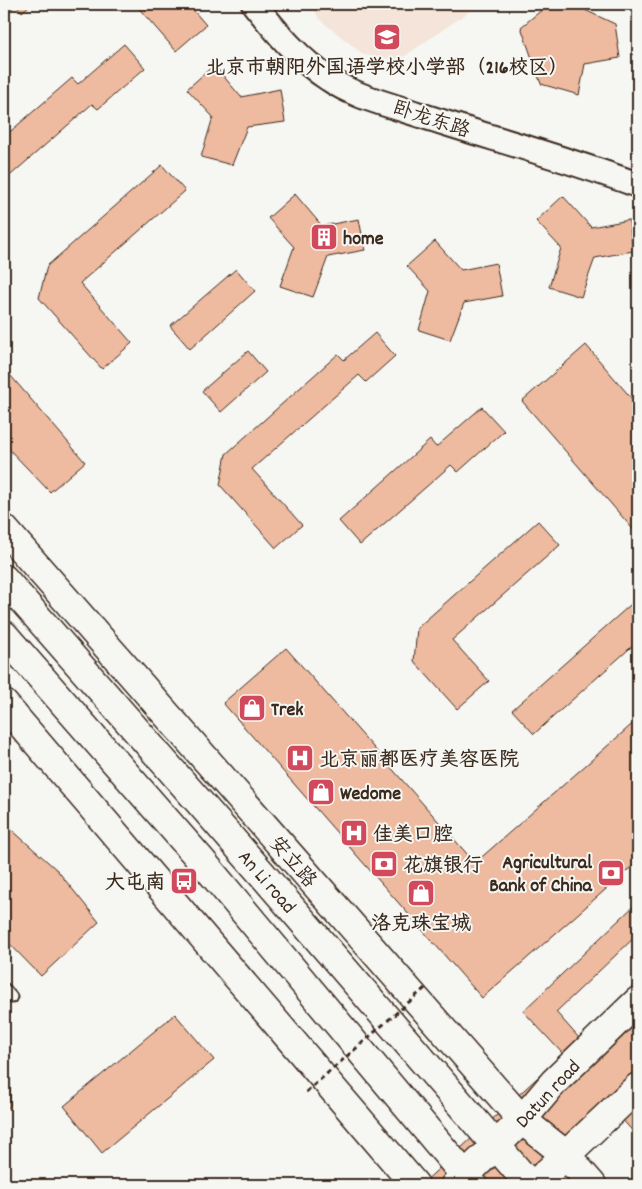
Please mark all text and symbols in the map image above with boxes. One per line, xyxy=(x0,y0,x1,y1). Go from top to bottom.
school or university icon: 北京市朝阳外国语学校小学部（216校区） xyxy=(372,22,402,52)
place label: 北京市朝阳外国语学校小学部（216校区） xyxy=(206,55,568,83)
street label: 卧龙东路 xyxy=(389,95,474,147)
building icon: home xyxy=(309,222,339,252)
place label: home xyxy=(343,226,384,254)
shop icon: Trek xyxy=(237,693,267,723)
place label: Trek xyxy=(271,697,303,725)
hospital icon: 北京丽都医疗美容医院 xyxy=(285,743,315,773)
place label: 北京丽都医疗美容医院 xyxy=(319,747,519,775)
shop icon: Wedome xyxy=(306,777,336,807)
place label: Wedome xyxy=(340,781,401,809)
hospital icon: 佳美口腔 xyxy=(339,818,369,848)
place label: 佳美口腔 xyxy=(373,822,453,850)
street label: 安立路 xyxy=(261,831,323,896)
street label: An Li road xyxy=(230,845,301,921)
bank icon: 花旗银行 xyxy=(369,849,399,879)
place label: Agricultural Bank of China xyxy=(489,850,593,901)
place label: 花旗银行 xyxy=(403,853,483,881)
bank icon: Agricultural Bank of China xyxy=(596,858,626,888)
bus stop icon: 大屯南 xyxy=(169,866,199,896)
place label: 大屯南 xyxy=(105,870,165,898)
shop icon: 洛克珠宝城 xyxy=(406,878,436,908)
place label: 洛克珠宝城 xyxy=(371,911,471,939)
street label: Datun road xyxy=(510,1055,588,1136)

